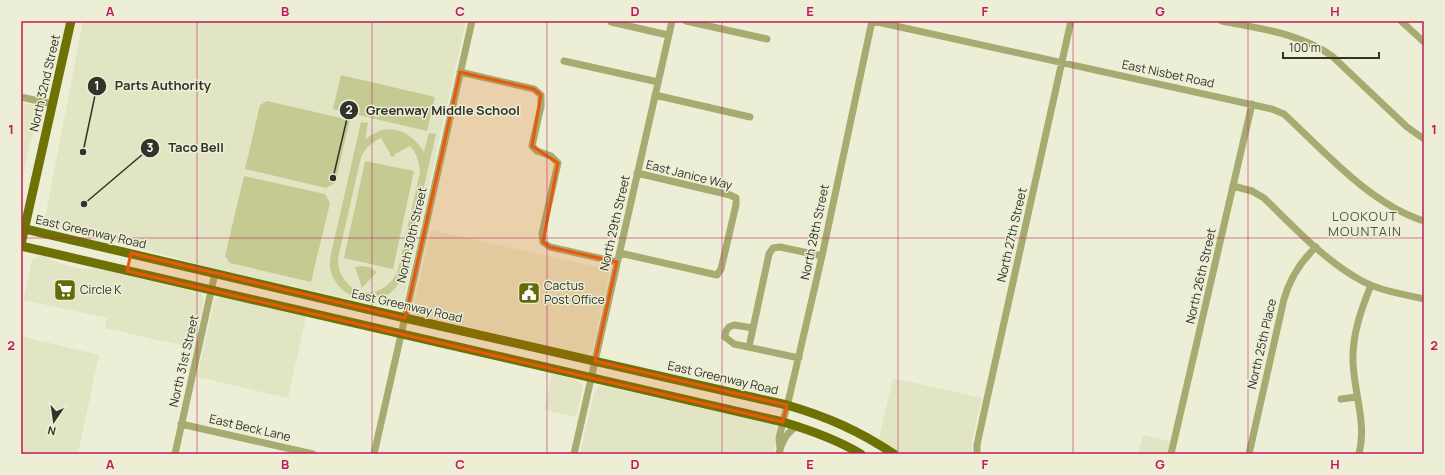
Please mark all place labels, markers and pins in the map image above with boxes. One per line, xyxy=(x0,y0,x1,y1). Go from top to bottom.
callout: Parts Authority xyxy=(87,73,219,98)
callout: Greenway Middle School xyxy=(339,98,528,123)
callout: Taco Bell xyxy=(140,135,231,160)
supermarket icon: Circle K xyxy=(52,277,78,303)
place label: Cactus Post Office xyxy=(544,277,605,308)
public building icon: Cactus Post Office xyxy=(516,280,542,306)
place label: Circle K xyxy=(80,281,122,298)

